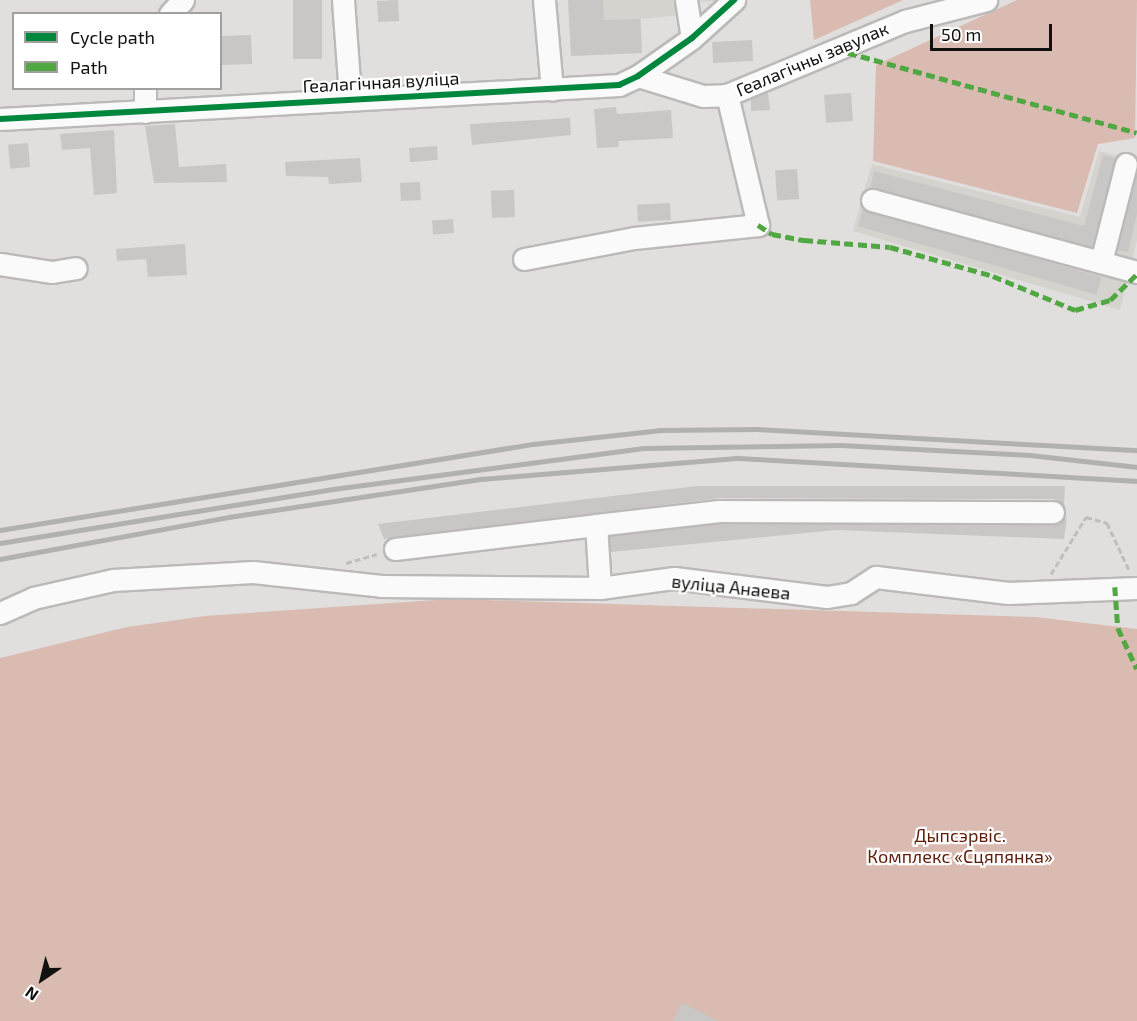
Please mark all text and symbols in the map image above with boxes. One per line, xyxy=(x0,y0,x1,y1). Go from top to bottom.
legend xyxy=(12,12,222,90)
scale bar xyxy=(933,12,1054,50)
street label: Геалагічны завулак xyxy=(733,17,891,101)
text: 50 m xyxy=(941,23,981,45)
text: Cycle path xyxy=(70,26,155,48)
text: Path xyxy=(70,56,108,78)
street label: Геалагічная вуліца xyxy=(302,67,460,97)
street label: вуліца Анаева xyxy=(671,570,791,604)
park label: Дыпсэрвіс. Комплекс «Сцяпянка» xyxy=(867,825,1053,868)
north arrow xyxy=(12,949,72,1009)
text: N xyxy=(21,983,42,1005)

